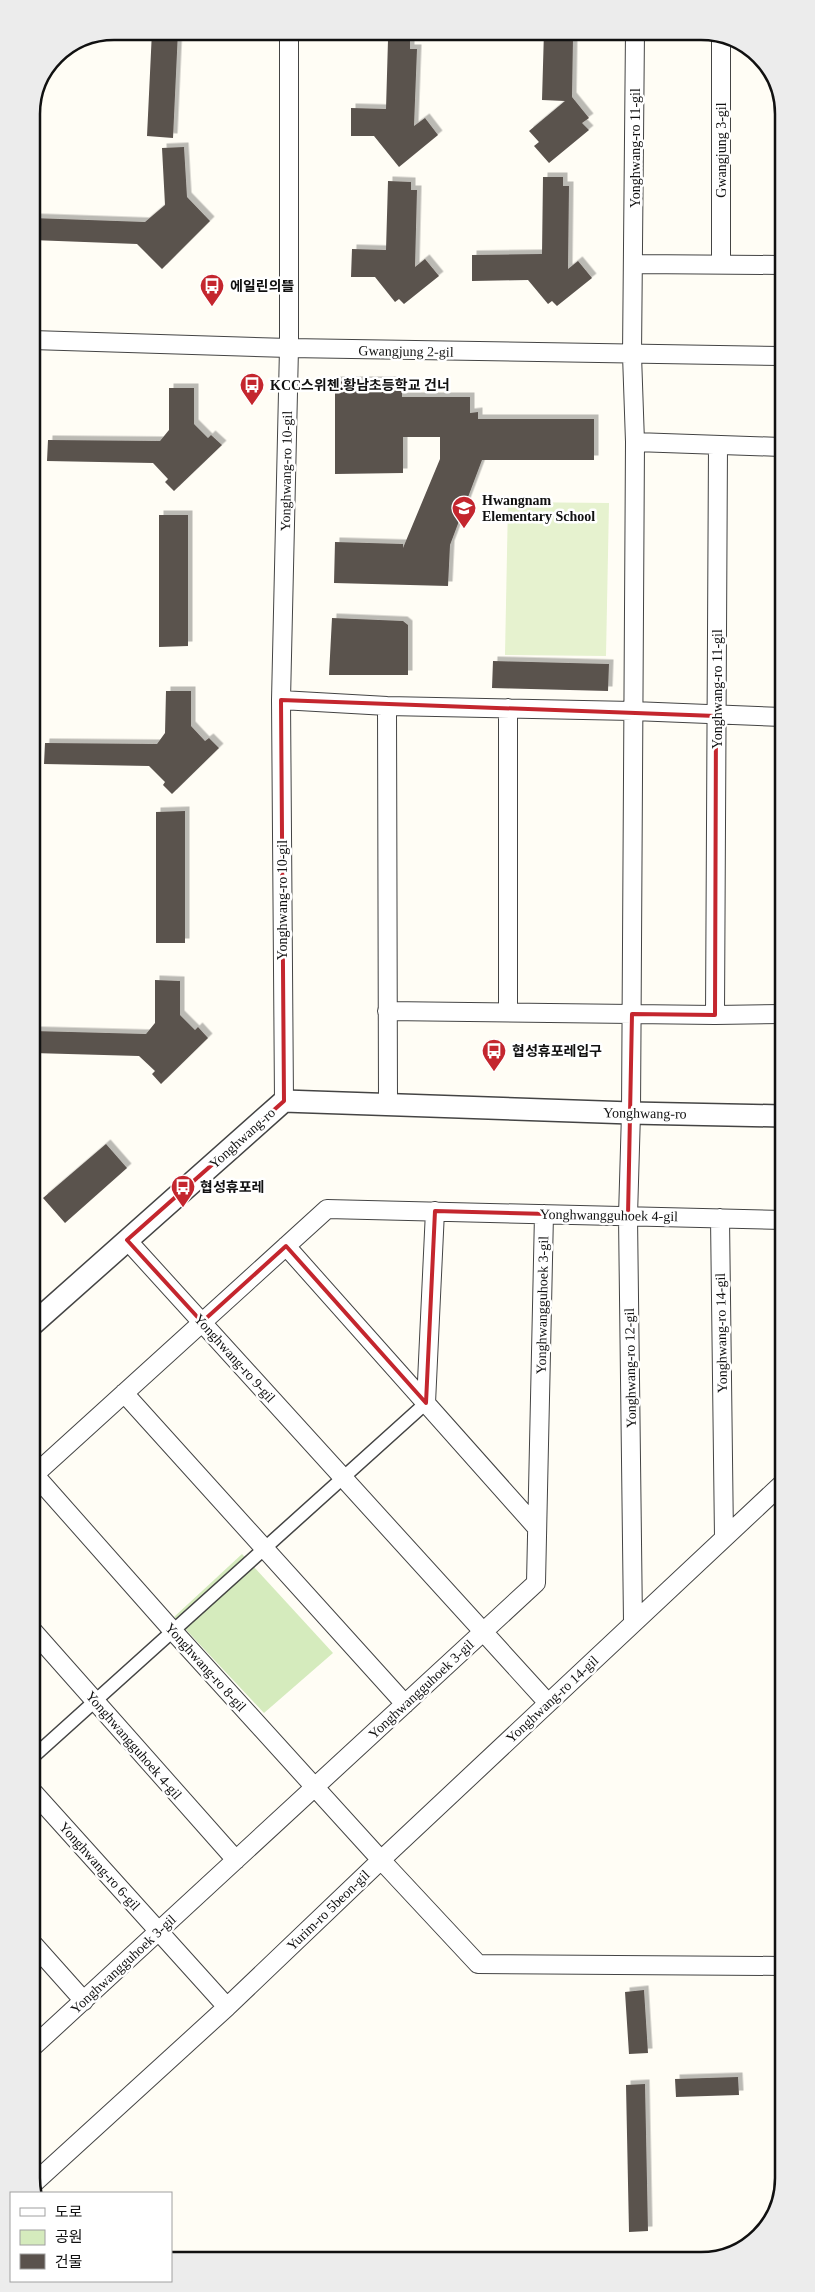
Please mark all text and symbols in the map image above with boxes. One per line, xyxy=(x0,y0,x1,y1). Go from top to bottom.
street label: Yonghwang-ro 11-gil xyxy=(628,88,643,208)
street label: Gwangjung 3-gil xyxy=(714,102,729,198)
bus stop icon: 에일린의뜰 xyxy=(199,273,225,307)
place label: 에일린의뜰 xyxy=(230,279,295,294)
street label: Gwangjung 2-gil xyxy=(358,343,454,360)
bus stop icon: KCC스위첸.황남초등학교 건너 xyxy=(239,372,265,406)
place label: KCC스위첸.황남초등학교 건너 xyxy=(270,377,450,393)
street label: Yonghwang-ro 10-gil xyxy=(278,411,295,531)
place label: Hwangnam Elementary School xyxy=(482,493,595,524)
school or university icon: Hwangnam Elementary School xyxy=(451,495,477,529)
street label: Yonghwang-ro 11-gil xyxy=(710,629,725,749)
street label: Yonghwang-ro 10-gil xyxy=(275,840,290,960)
bus stop icon: 협성휴포레입구 xyxy=(481,1038,507,1072)
place label: 협성휴포레입구 xyxy=(512,1044,602,1059)
street label: Yonghwang-ro xyxy=(206,1105,278,1172)
street label: Yonghwang-ro xyxy=(603,1105,687,1122)
bus stop icon: 협성휴포레 xyxy=(170,1174,196,1208)
place label: 협성휴포레 xyxy=(200,1180,264,1195)
street label: Yonghwangguhoek 4-gil xyxy=(540,1207,678,1224)
street label: Yonghwangguhoek 3-gil xyxy=(534,1236,551,1374)
street label: Yonghwang-ro 14-gil xyxy=(713,1273,730,1393)
street label: Yonghwang-ro 12-gil xyxy=(622,1308,639,1428)
street label: Yonghwang-ro 9-gil xyxy=(191,1311,278,1406)
street label: Yonghwang-ro 8-gil xyxy=(162,1620,249,1715)
street label: Yonghwangguhoek 3-gil xyxy=(366,1637,477,1742)
street label: Yonghwang-ro 14-gil xyxy=(503,1653,602,1746)
street label: Yonghwangguhoek 4-gil xyxy=(83,1688,185,1802)
street label: Yonghwang-ro 6-gil xyxy=(56,1819,143,1914)
street label: Yurim-ro 5beon-gil xyxy=(284,1867,373,1953)
street label: Yonghwangguhoek 3-gil xyxy=(68,1912,179,2017)
legend xyxy=(10,2192,172,2282)
text: 도로 xyxy=(55,2204,83,2220)
text: 공원 xyxy=(55,2229,83,2245)
text: 건물 xyxy=(55,2254,83,2270)

